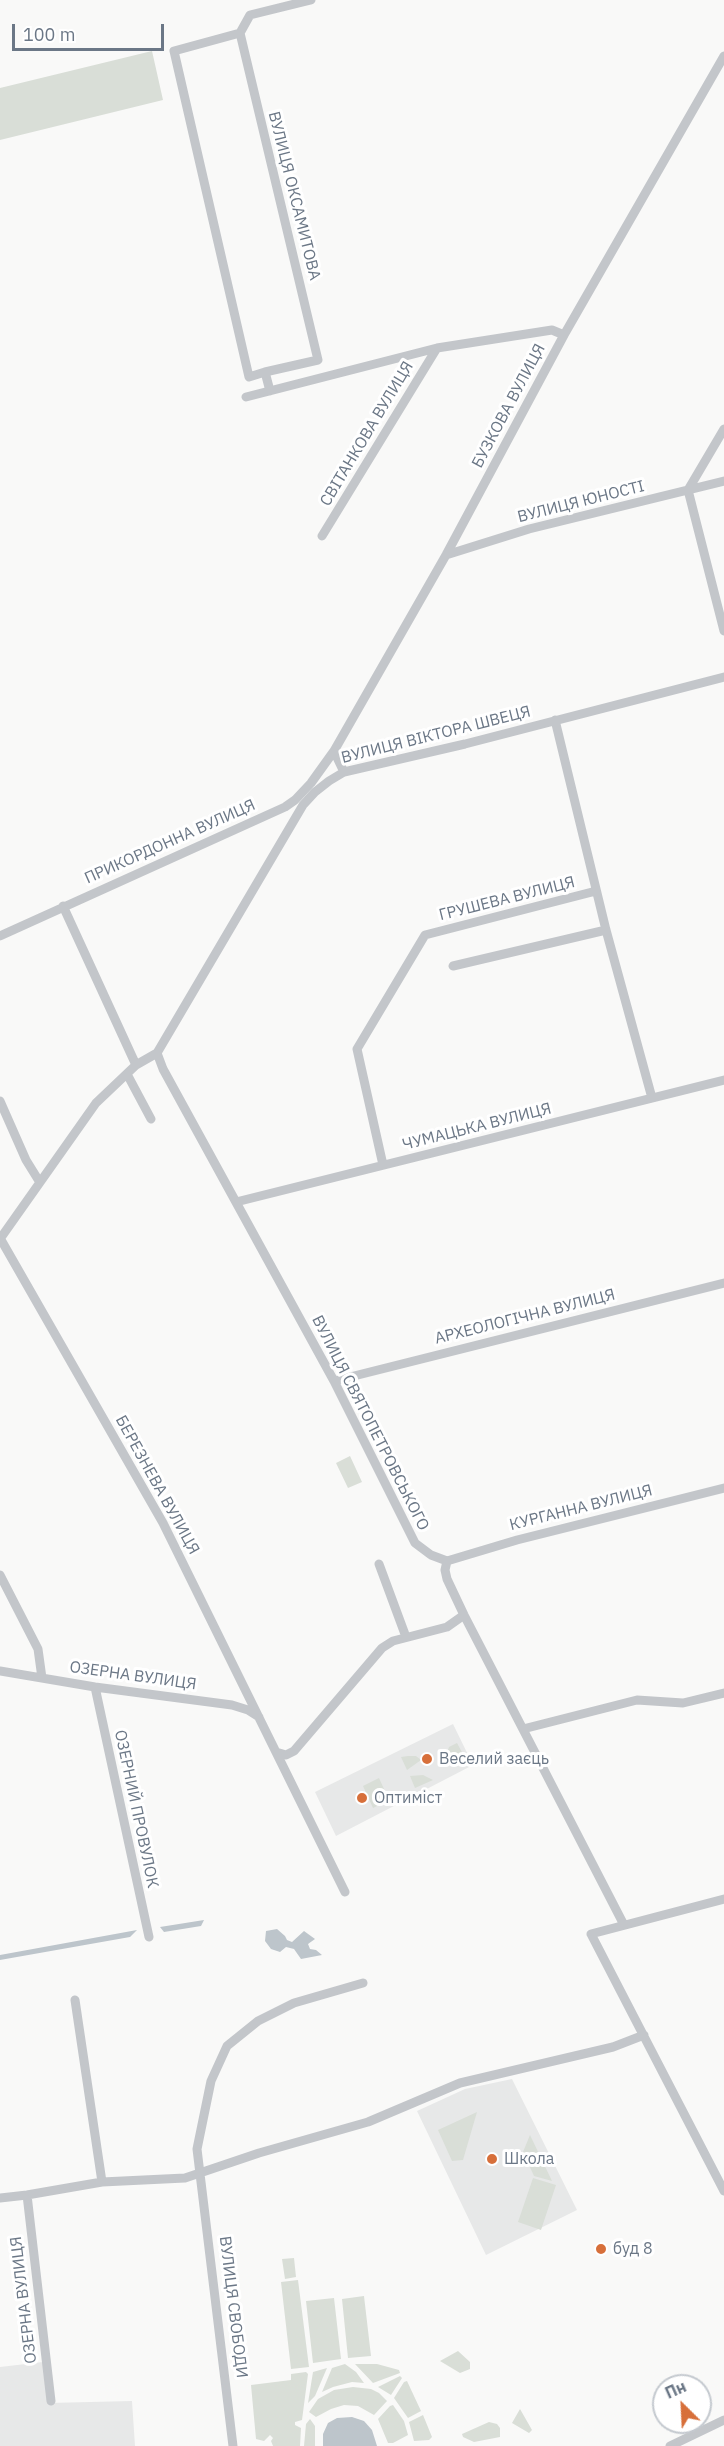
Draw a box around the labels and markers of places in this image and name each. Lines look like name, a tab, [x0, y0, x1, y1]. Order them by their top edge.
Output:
place label: Веселий заєць	[439, 1749, 549, 1769]
marker: Веселий заєць	[420, 1752, 434, 1766]
place label: Оптиміст	[374, 1788, 442, 1808]
marker: Оптиміст	[355, 1791, 369, 1805]
place label: Школа	[504, 2149, 554, 2169]
marker: Школа	[485, 2152, 499, 2166]
place label: буд 8	[613, 2239, 653, 2259]
marker: буд 8	[594, 2242, 608, 2256]

